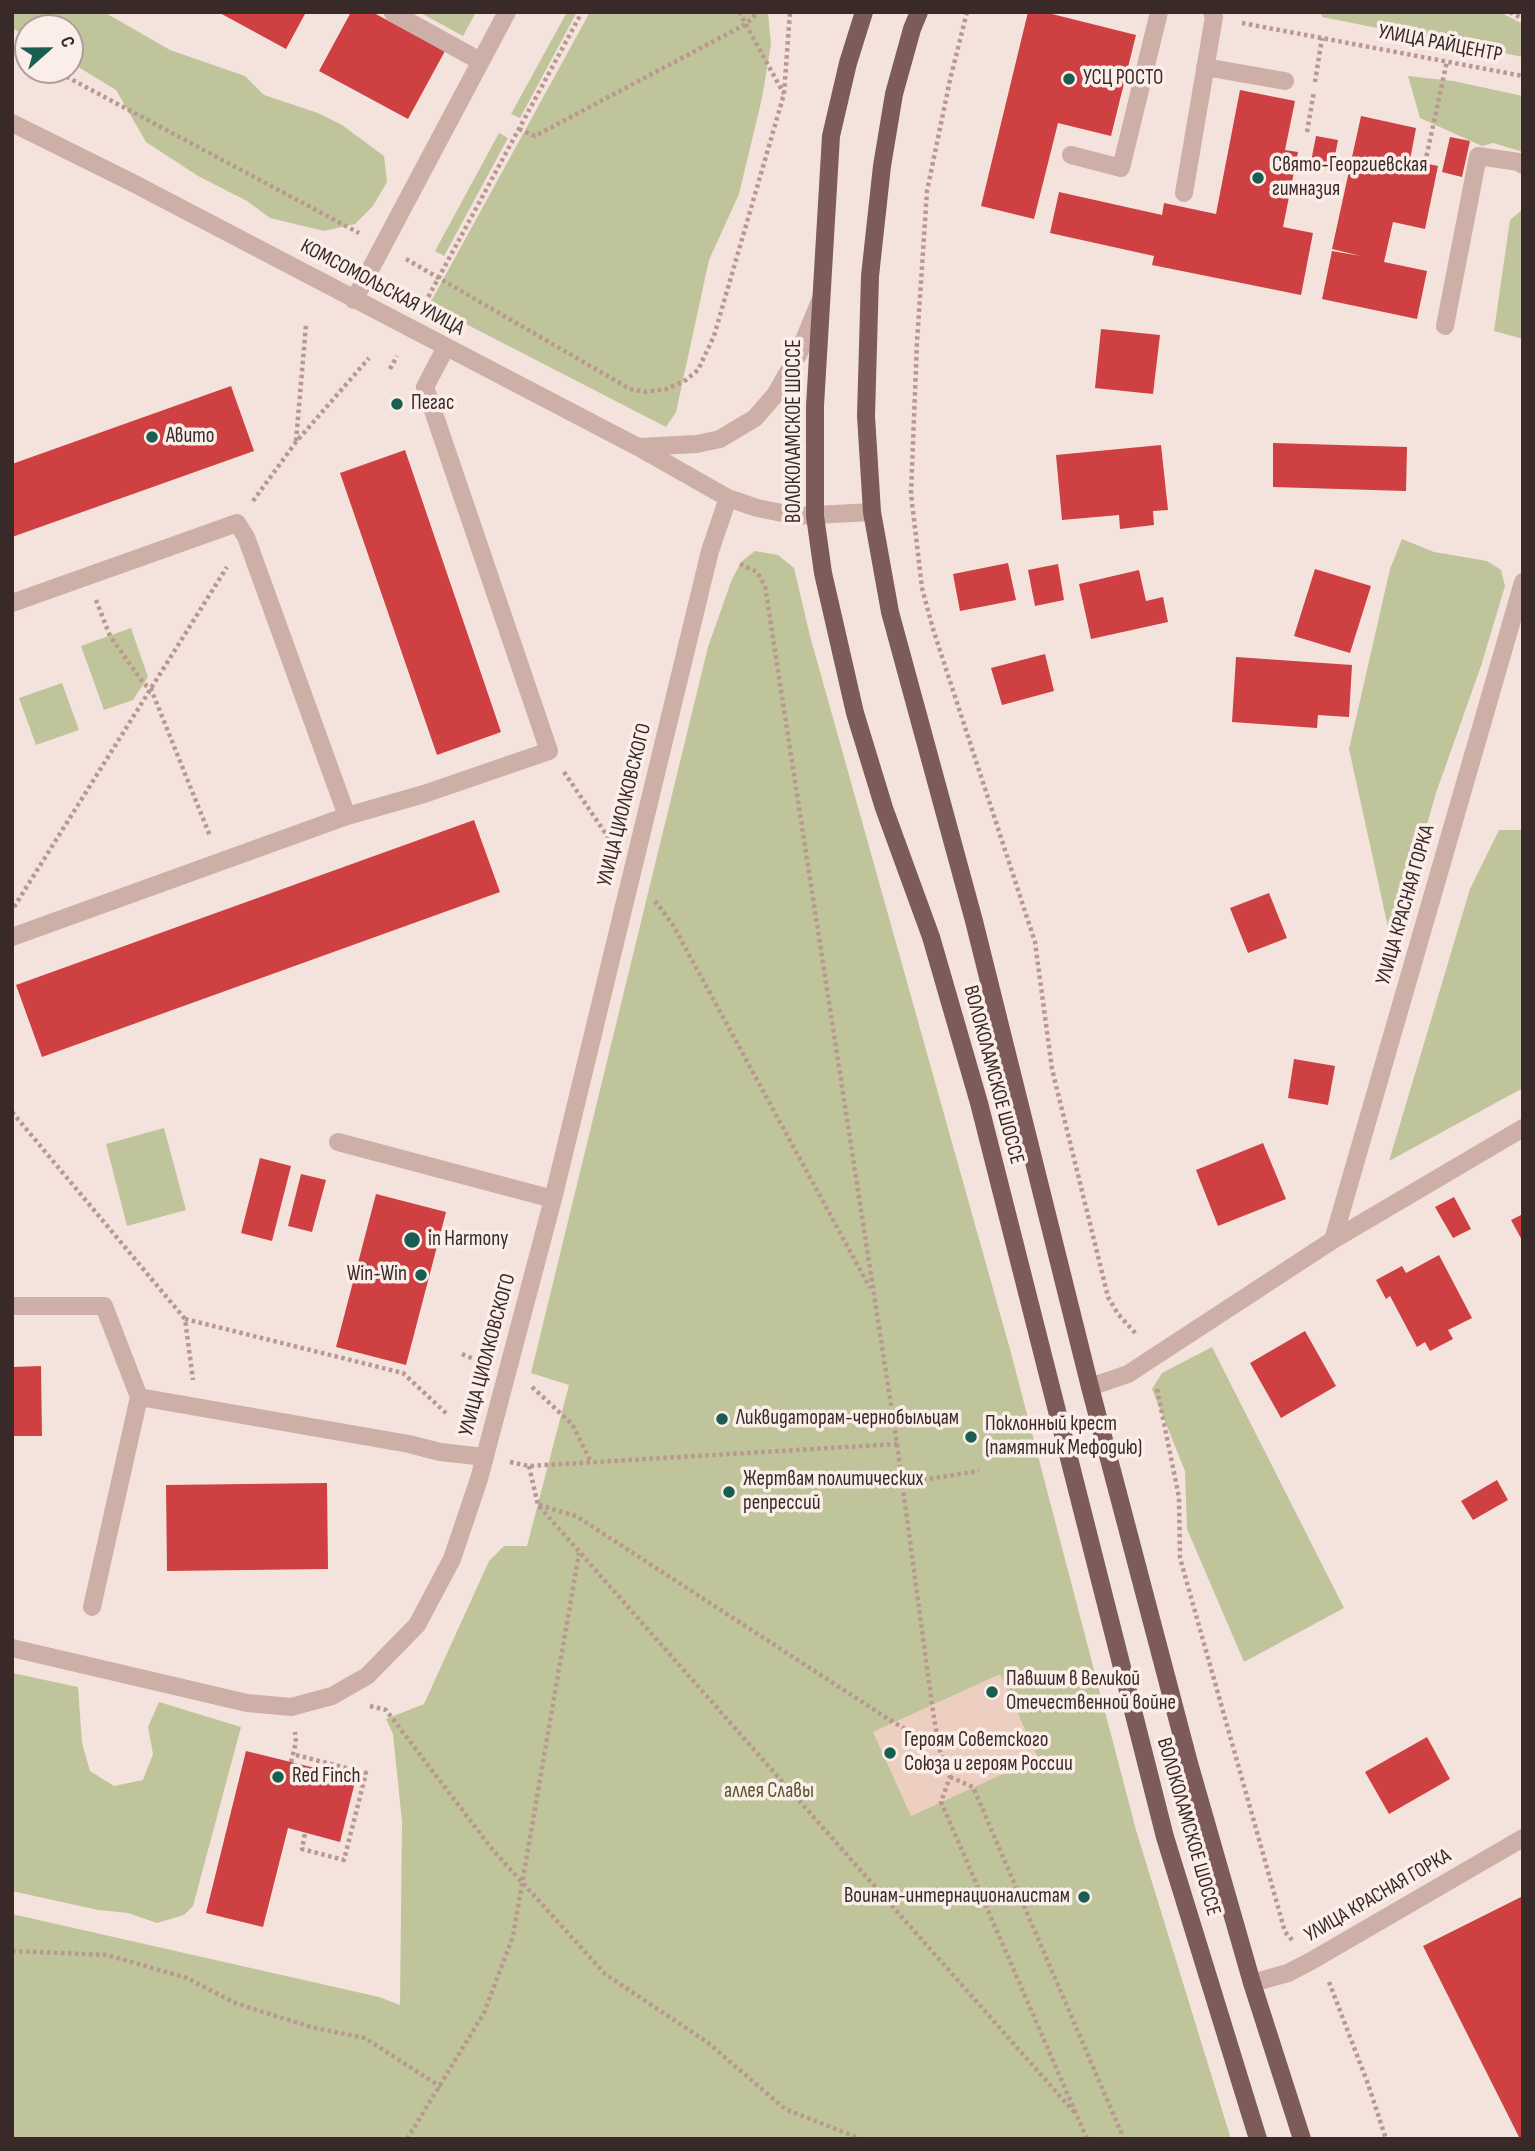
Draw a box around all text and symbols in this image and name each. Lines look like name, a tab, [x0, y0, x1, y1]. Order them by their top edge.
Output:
north arrow	[14, 14, 84, 84]
street label: УЛИЦА РАЙЦЕНТР	[1376, 20, 1504, 68]
text: С	[55, 33, 80, 51]
place label: УСЦ РОСТО	[1083, 66, 1163, 92]
marker: УСЦ РОСТО	[1061, 71, 1077, 87]
place label: Свято-Георгиевская гимназия	[1272, 153, 1427, 203]
marker: Свято-Георгиевская гимназия	[1250, 170, 1266, 186]
street label: КОМСОМОЛЬСКАЯ УЛИЦА	[296, 234, 468, 342]
street label: ВОЛОКОЛАМСКОЕ ШОССЕ	[782, 339, 808, 523]
place label: Пегас	[411, 391, 454, 417]
marker: Пегас	[389, 396, 405, 412]
place label: Авито	[166, 424, 214, 450]
marker: Авито	[144, 429, 160, 445]
street label: УЛИЦА ЦИОЛКОВСКОГО	[593, 721, 657, 889]
street label: УЛИЦА КРАСНАЯ ГОРКА	[1371, 822, 1441, 988]
street label: ВОЛОКОЛАМСКОЕ ШОССЕ	[957, 983, 1029, 1167]
place label: in Harmony	[428, 1227, 508, 1253]
marker: in Harmony	[402, 1230, 422, 1250]
place label: Win-Win	[347, 1262, 407, 1288]
marker: Win-Win	[413, 1267, 429, 1283]
street label: УЛИЦА ЦИОЛКОВСКОГО	[454, 1271, 522, 1439]
place label: Ликвидаторам-чернобыльцам	[736, 1406, 959, 1432]
marker: Ликвидаторам-чернобыльцам	[714, 1411, 730, 1427]
place label: Поклонный крест (памятник Мефодию)	[985, 1412, 1142, 1462]
marker: Поклонный крест (памятник Мефодию)	[963, 1429, 979, 1445]
place label: Жертвам политических репрессий	[743, 1467, 923, 1517]
marker: Жертвам политических репрессий	[721, 1484, 737, 1500]
place label: Павшим в Великой Отечественной войне	[1006, 1667, 1176, 1717]
marker: Павшим в Великой Отечественной войне	[984, 1684, 1000, 1700]
place label: Героям Советского Союза и героям России	[904, 1728, 1073, 1778]
street label: ВОЛОКОЛАМСКОЕ ШОССЕ	[1151, 1735, 1225, 1919]
marker: Героям Советского Союза и героям России	[882, 1745, 898, 1761]
place label: Red Finch	[292, 1764, 361, 1790]
marker: Red Finch	[270, 1769, 286, 1785]
park label: аллея Славы	[724, 1779, 814, 1805]
street label: УЛИЦА КРАСНАЯ ГОРКА	[1300, 1844, 1456, 1948]
place label: Воинам-интернационалистам	[844, 1884, 1070, 1910]
marker: Воинам-интернационалистам	[1076, 1889, 1092, 1905]

